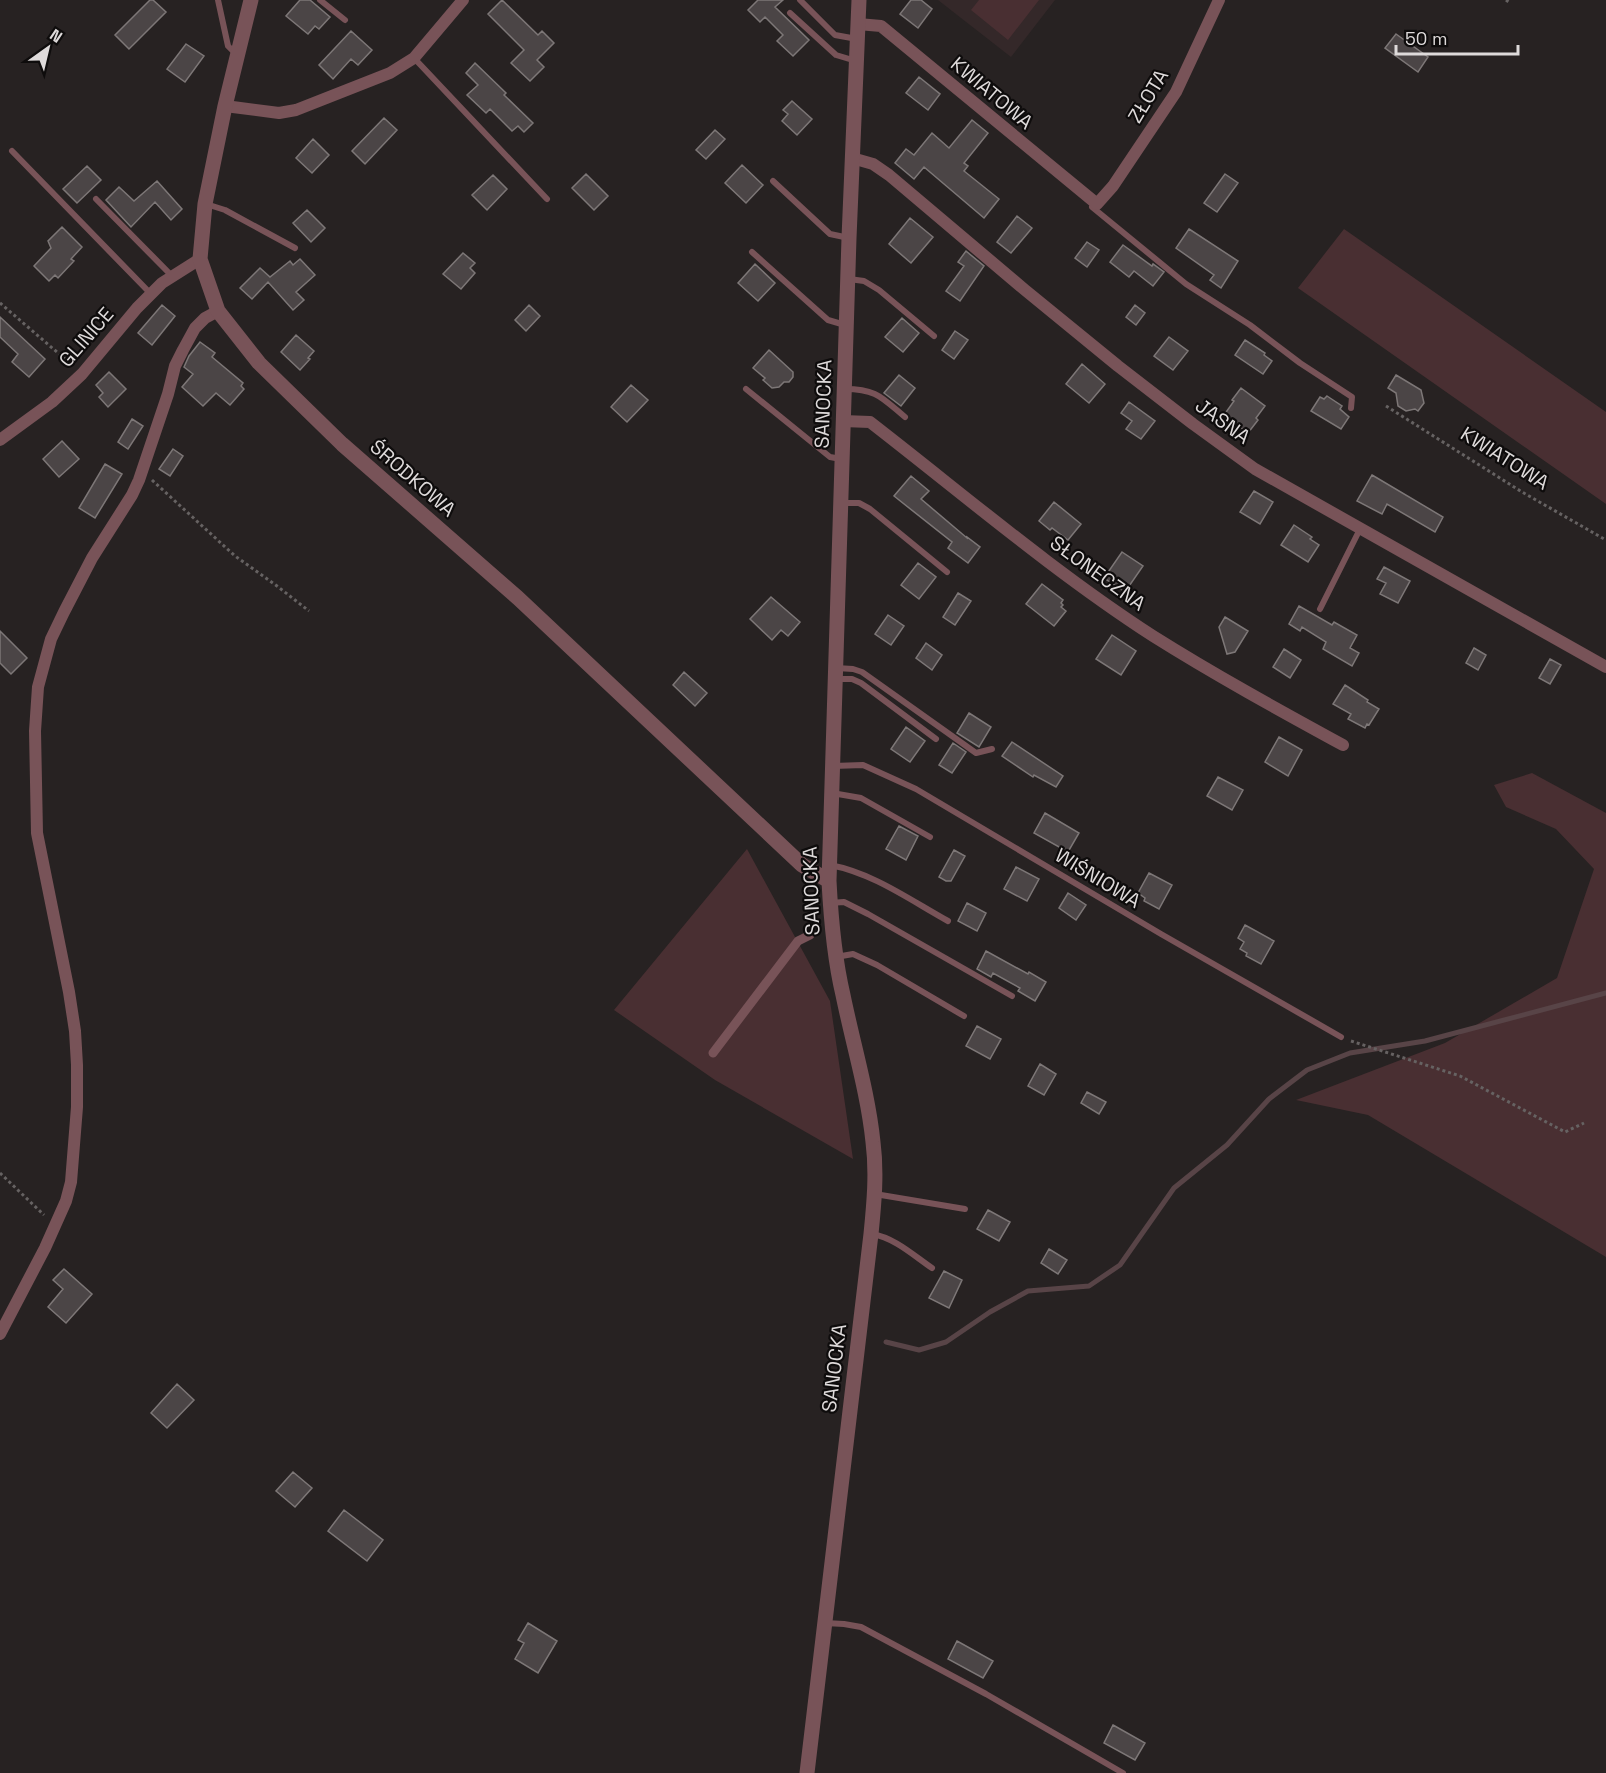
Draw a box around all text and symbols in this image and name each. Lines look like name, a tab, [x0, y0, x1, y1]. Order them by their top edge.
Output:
north arrow	[18, 18, 78, 78]
scale bar	[1396, 18, 1518, 56]
text: N	[46, 24, 66, 48]
text: 50 m	[1405, 27, 1447, 50]
street label: KWIATOWA	[945, 51, 1039, 135]
street label: ZŁOTA	[1122, 64, 1174, 128]
street label: GLINICE	[53, 302, 119, 372]
street label: SANOCKA	[808, 359, 838, 449]
street label: JASNA	[1190, 392, 1256, 450]
street label: KWIATOWA	[1456, 421, 1554, 496]
street label: ŚRODKOWA	[365, 434, 462, 523]
street label: SŁONECZNA	[1045, 530, 1151, 617]
street label: WIŚNIOWA	[1050, 842, 1146, 914]
street label: SANOCKA	[796, 846, 826, 936]
street label: SANOCKA	[816, 1322, 852, 1414]

